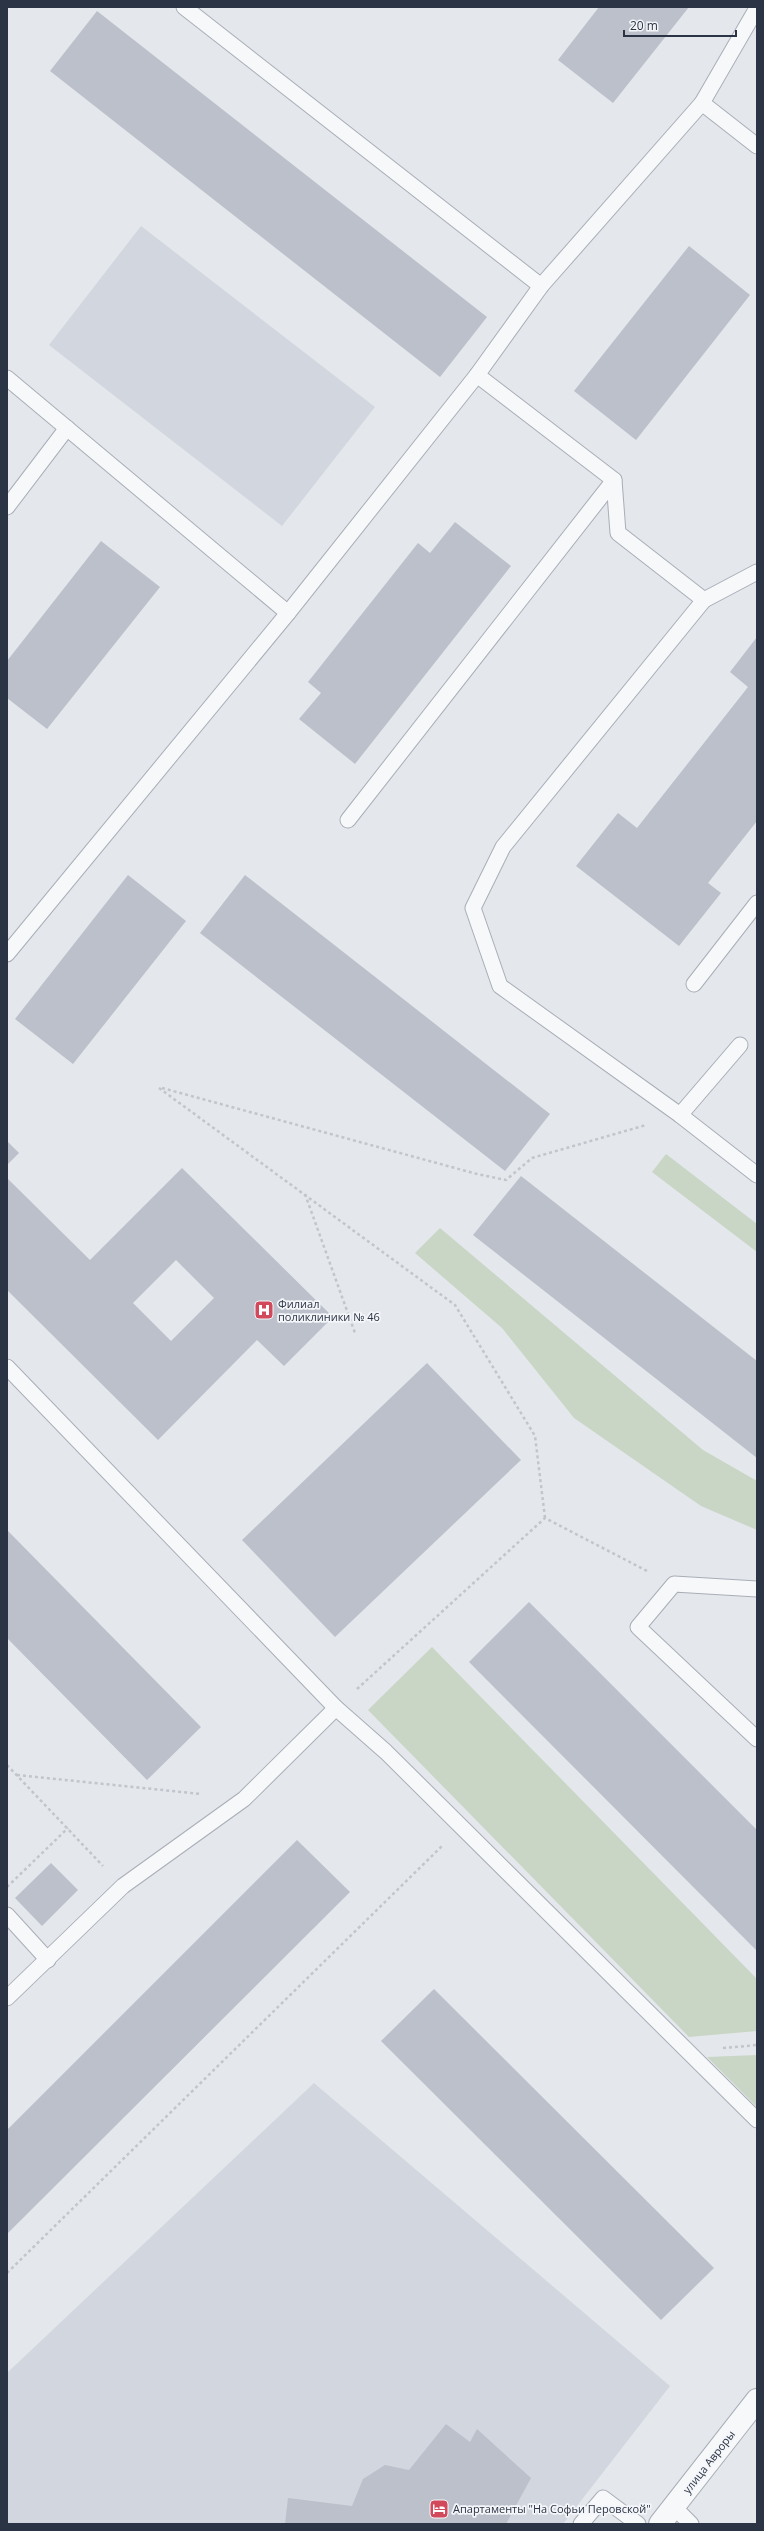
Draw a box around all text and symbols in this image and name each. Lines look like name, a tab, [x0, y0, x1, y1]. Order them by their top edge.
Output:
scale bar	[624, 12, 736, 38]
text: 20 m	[630, 17, 658, 34]
place label: Филиал поликлиники № 46	[278, 1296, 380, 1324]
hospital icon: Филиал поликлиники № 46	[253, 1299, 275, 1321]
street label: улица Авроры	[679, 2427, 738, 2496]
hotel icon: Апартаменты "На Софьи Перовской"	[428, 2498, 450, 2520]
place label: Апартаменты "На Софьи Перовской"	[453, 2501, 651, 2516]

